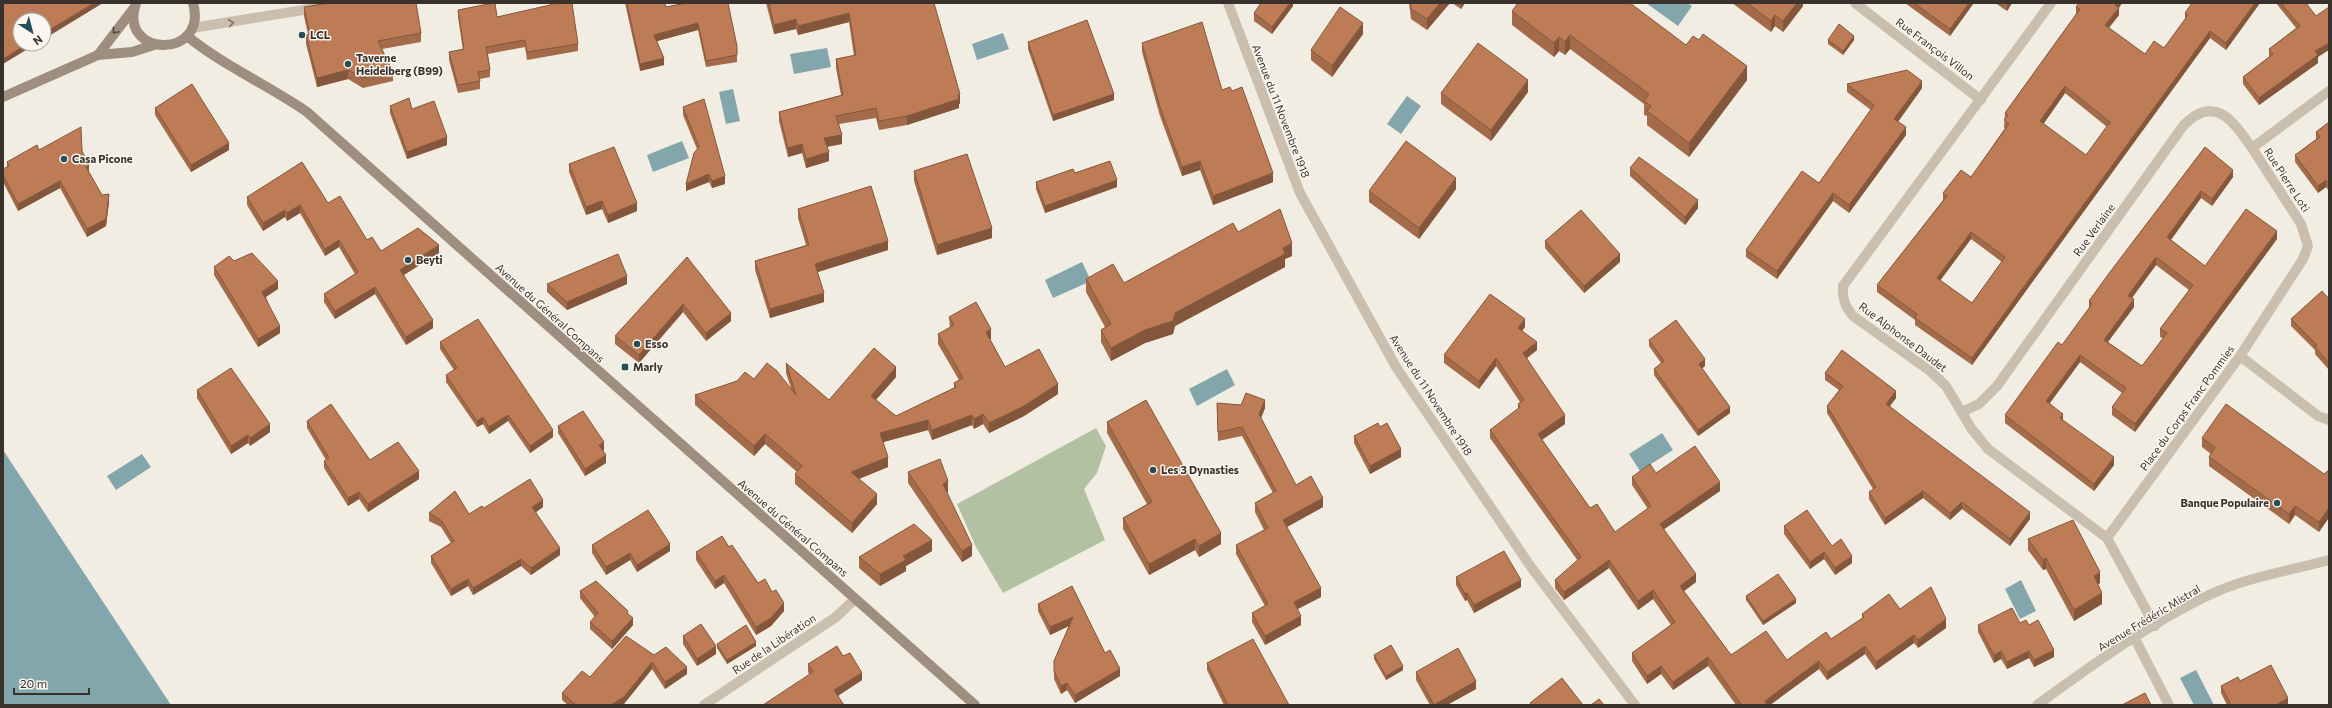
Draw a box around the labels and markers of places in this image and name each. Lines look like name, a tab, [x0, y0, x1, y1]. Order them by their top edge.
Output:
place label: LCL	[310, 28, 331, 41]
marker: LCL	[297, 30, 307, 40]
place label: Taverne Heidelberg (B99)	[356, 51, 443, 77]
marker: Taverne Heidelberg (B99)	[343, 59, 353, 69]
place label: Casa Picone	[72, 152, 133, 165]
marker: Casa Picone	[59, 154, 69, 164]
place label: Beyti	[416, 253, 443, 266]
marker: Beyti	[403, 255, 413, 265]
place label: Esso	[645, 337, 669, 350]
marker: Esso	[632, 339, 642, 349]
place label: Marly	[633, 360, 663, 373]
marker: Marly	[620, 362, 630, 372]
place label: Les 3 Dynasties	[1161, 463, 1239, 476]
marker: Les 3 Dynasties	[1148, 465, 1158, 475]
place label: Banque Populaire	[2181, 496, 2269, 509]
marker: Banque Populaire	[2272, 498, 2282, 508]

